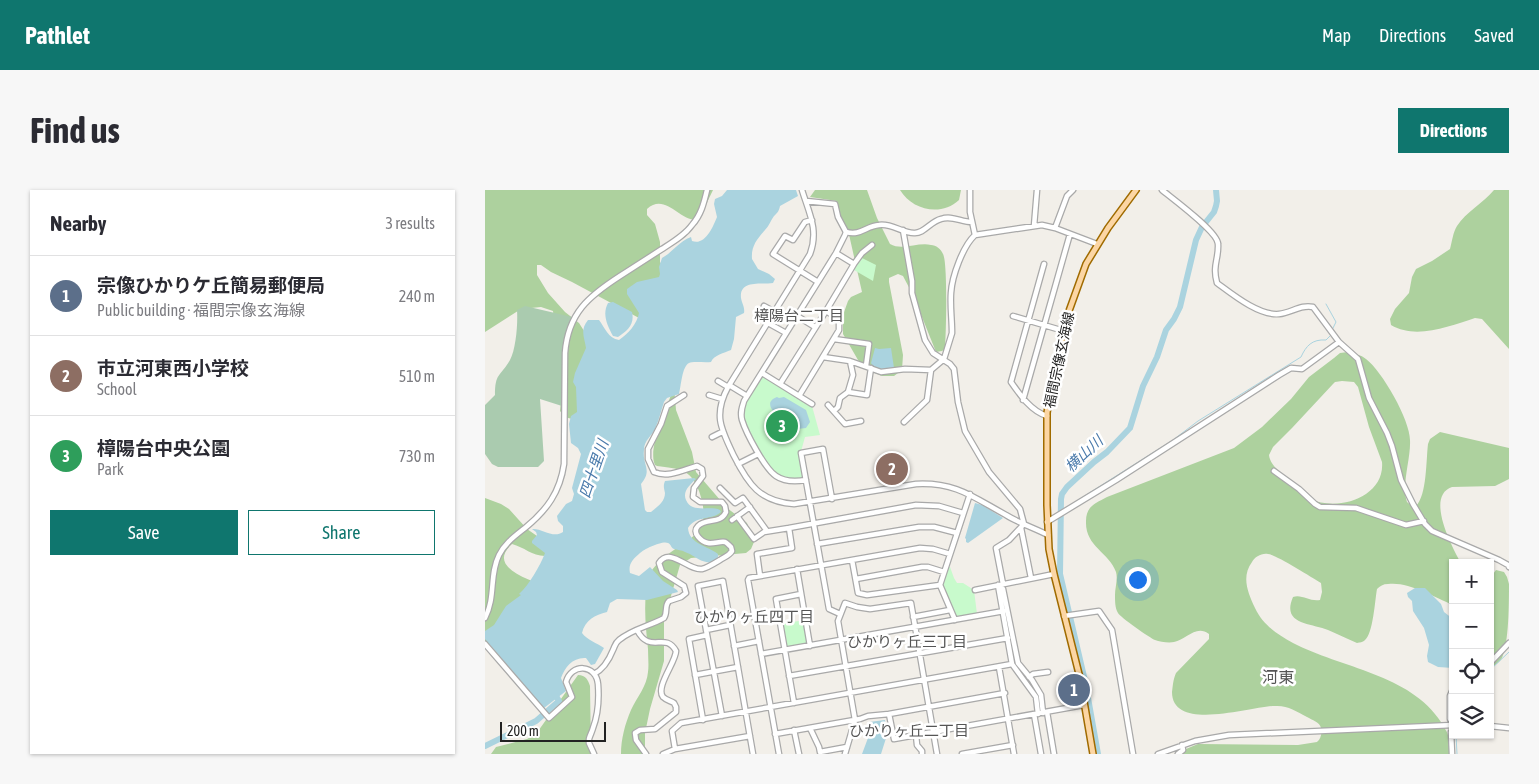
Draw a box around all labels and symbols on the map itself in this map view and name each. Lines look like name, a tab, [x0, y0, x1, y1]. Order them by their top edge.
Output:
district label: 樟陽台二丁目	[754, 307, 844, 324]
street label: 福間宗像玄海線	[1041, 310, 1077, 410]
pin: 3	[766, 407, 798, 445]
water label: 横山川	[1061, 431, 1107, 475]
water label: 四十里川	[576, 436, 612, 500]
pin: 2	[876, 450, 908, 488]
your location	[1125, 567, 1151, 593]
district label: ひかりヶ丘四丁目	[694, 608, 814, 625]
district label: ひかりヶ丘三丁目	[847, 633, 967, 650]
district label: 河東	[1262, 668, 1294, 686]
pin: 1	[1058, 671, 1090, 709]
scale bar	[500, 719, 606, 742]
district label: ひかりヶ丘二丁目	[849, 722, 969, 739]

